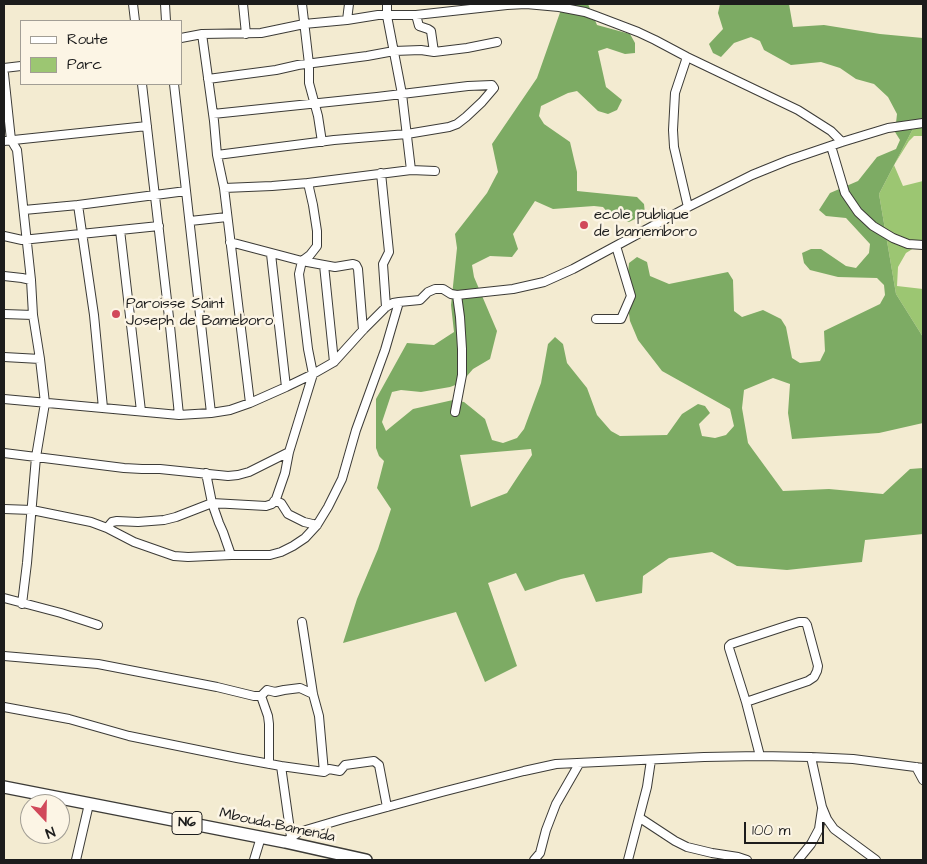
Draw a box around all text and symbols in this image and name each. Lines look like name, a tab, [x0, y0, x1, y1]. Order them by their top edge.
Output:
legend	[20, 20, 182, 85]
text: Route	[67, 29, 108, 50]
text: Parc	[67, 54, 102, 75]
place label: ecole publique de bamemboro	[594, 207, 697, 242]
marker: ecole publique de bamemboro	[578, 219, 590, 231]
place label: Paroisse Saint Joseph de Bameboro	[126, 296, 273, 331]
marker: Paroisse Saint Joseph de Bameboro	[110, 308, 122, 320]
north arrow	[20, 794, 70, 844]
street label: Mbouda-Bamenda	[218, 805, 336, 847]
road number: N6	[172, 811, 202, 834]
scale bar	[747, 812, 827, 844]
text: 100 m	[752, 820, 791, 841]
text: N	[42, 821, 58, 843]

